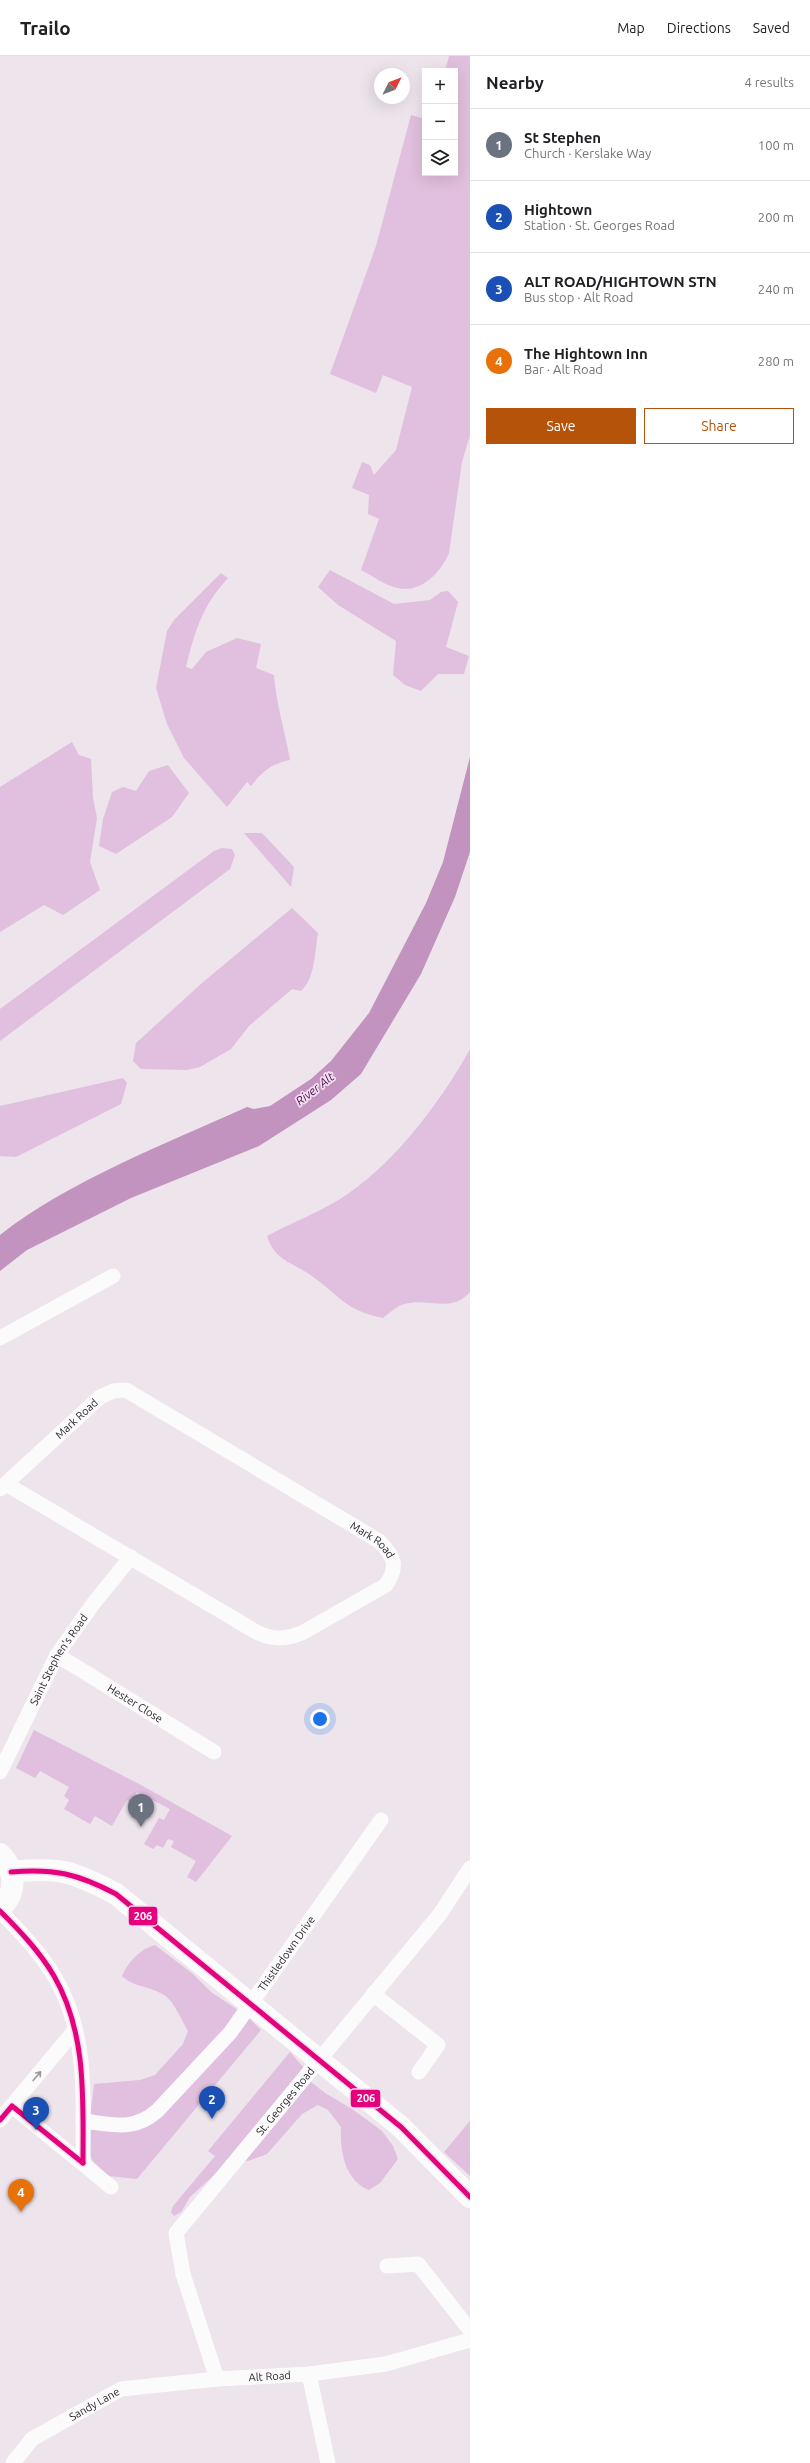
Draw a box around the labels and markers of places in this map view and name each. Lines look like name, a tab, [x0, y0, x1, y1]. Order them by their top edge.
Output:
pin: 1	[128, 1794, 154, 1827]
pin: 2	[199, 2086, 225, 2119]
pin: 3	[23, 2097, 49, 2130]
pin: 4	[8, 2179, 34, 2212]

